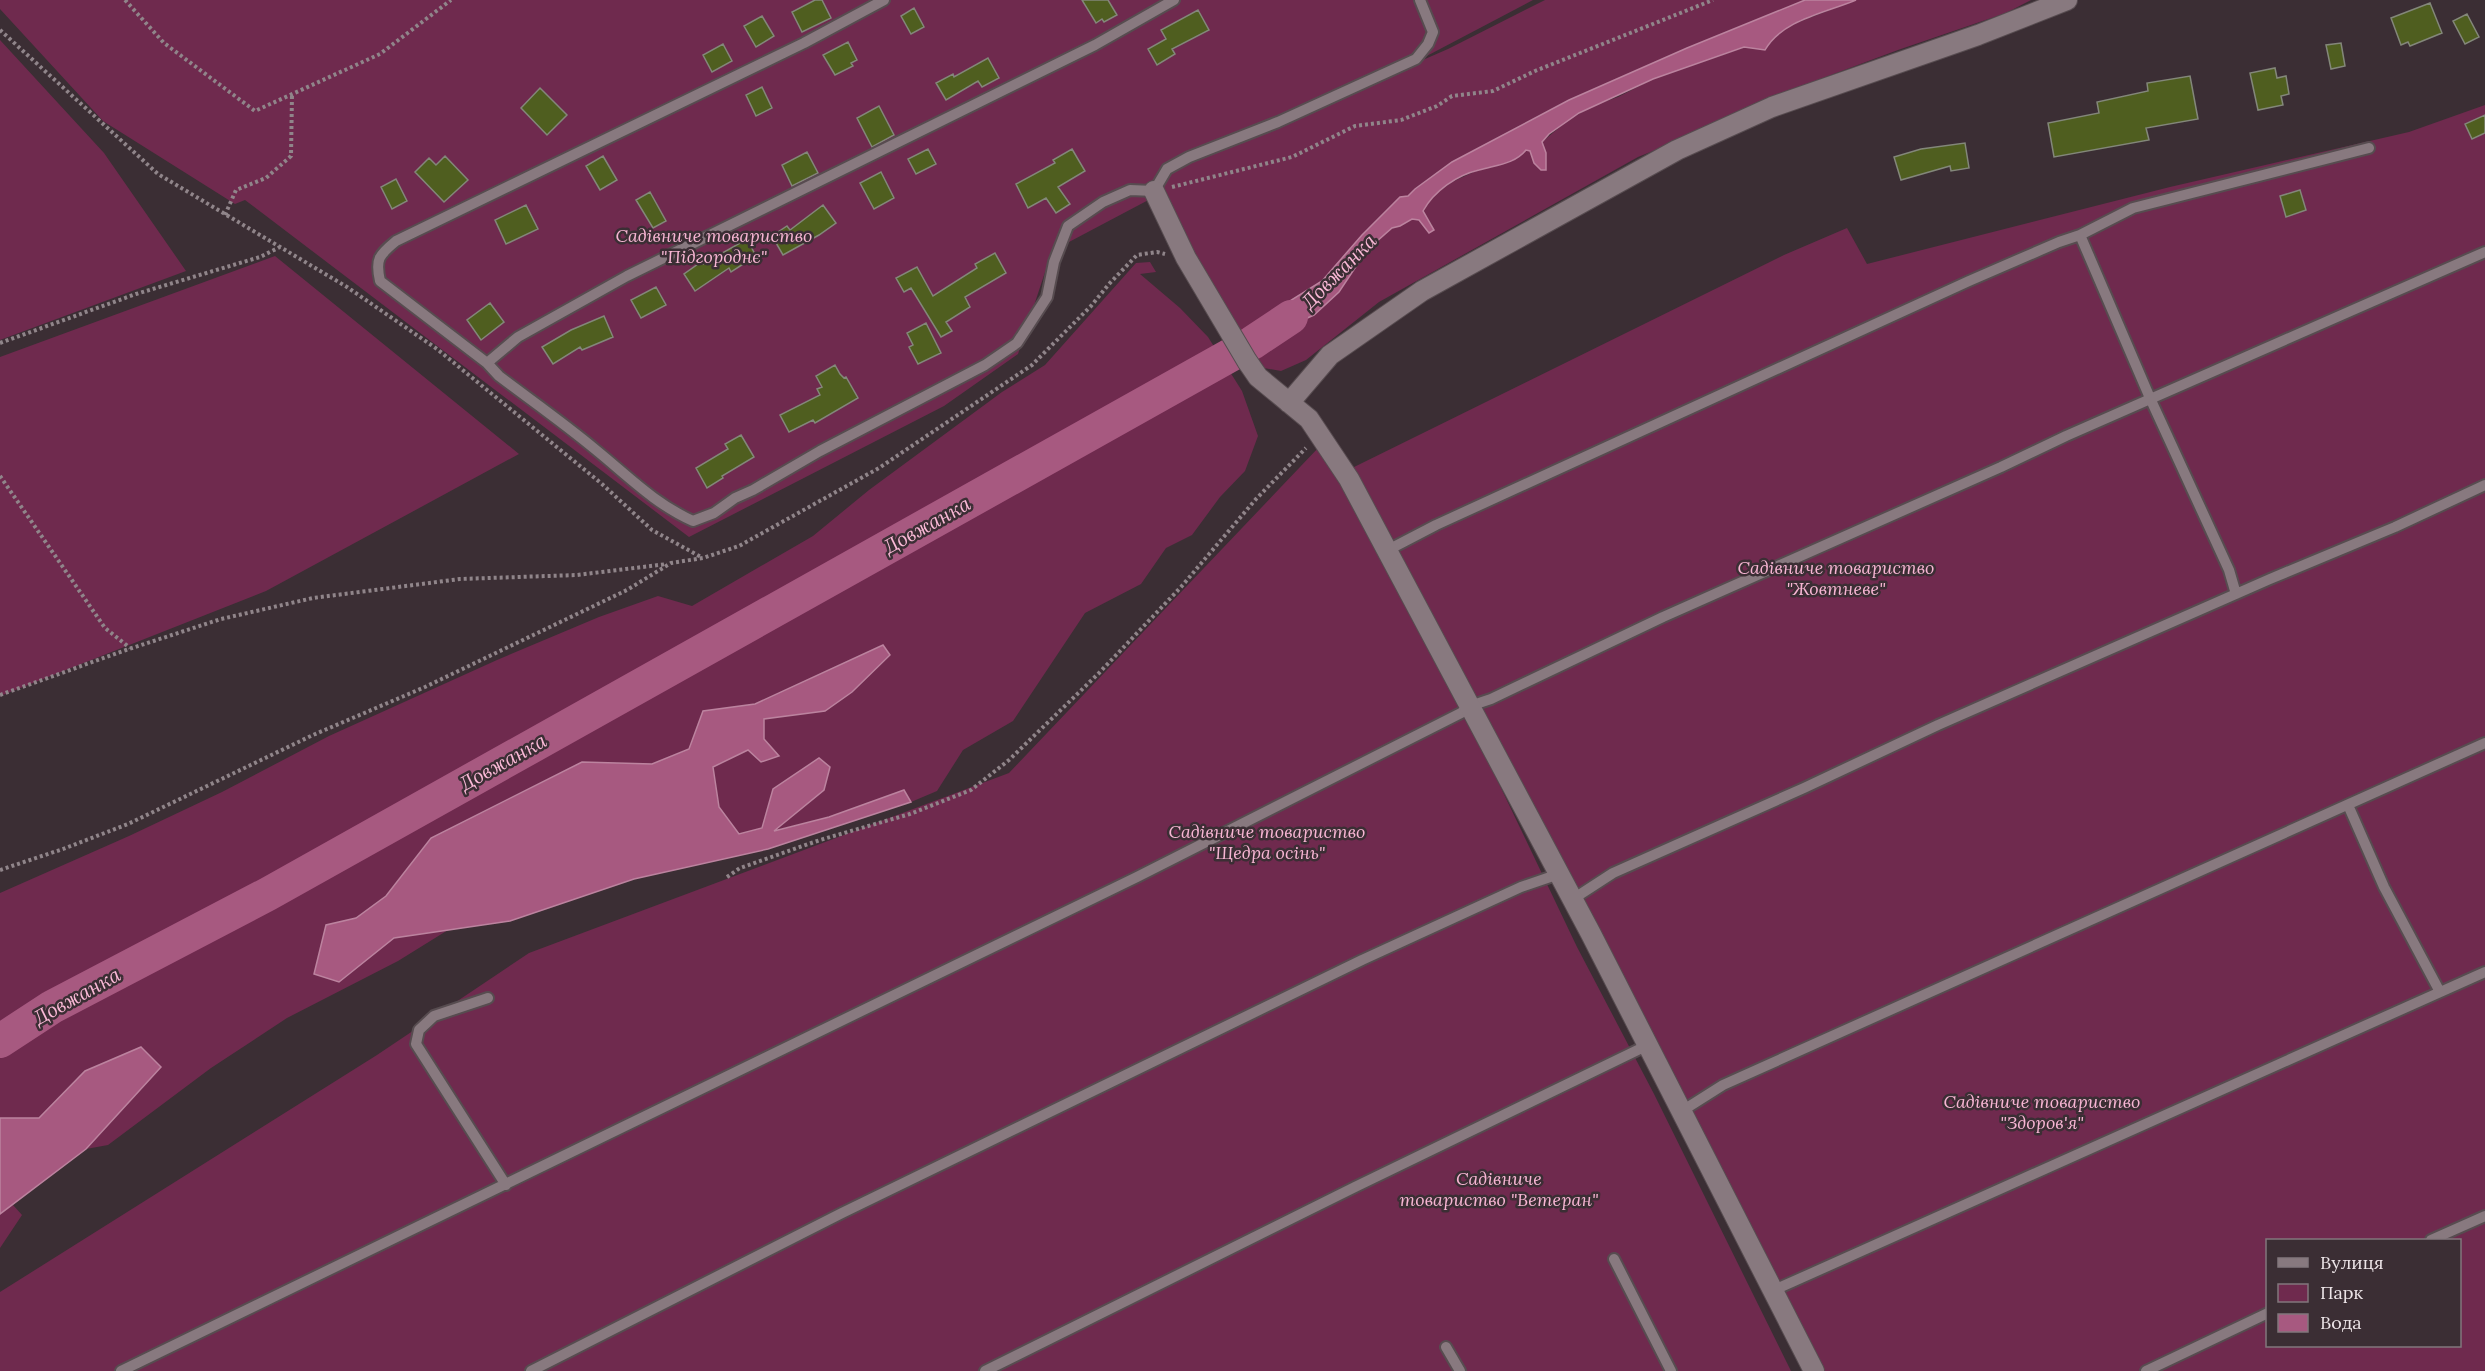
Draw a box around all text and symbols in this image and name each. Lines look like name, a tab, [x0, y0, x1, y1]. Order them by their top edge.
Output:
park label: Садівниче товариство "Підгороднє"	[616, 224, 812, 268]
water label: Довжанка	[1295, 228, 1381, 314]
water label: Довжанка	[878, 490, 975, 559]
park label: Садівниче товариство "Жовтневе"	[1738, 556, 1934, 600]
water label: Довжанка	[454, 727, 551, 796]
park label: Садівниче товариство "Щедра осінь"	[1169, 820, 1365, 864]
water label: Довжанка	[28, 961, 125, 1030]
park label: Садівниче товариство "Здоров'я"	[1944, 1090, 2140, 1134]
park label: Садівниче товариство "Ветеран"	[1400, 1167, 1598, 1211]
legend	[2266, 1239, 2461, 1347]
text: Вулиця	[2320, 1251, 2383, 1274]
text: Парк	[2320, 1281, 2364, 1304]
text: Вода	[2320, 1311, 2362, 1334]

